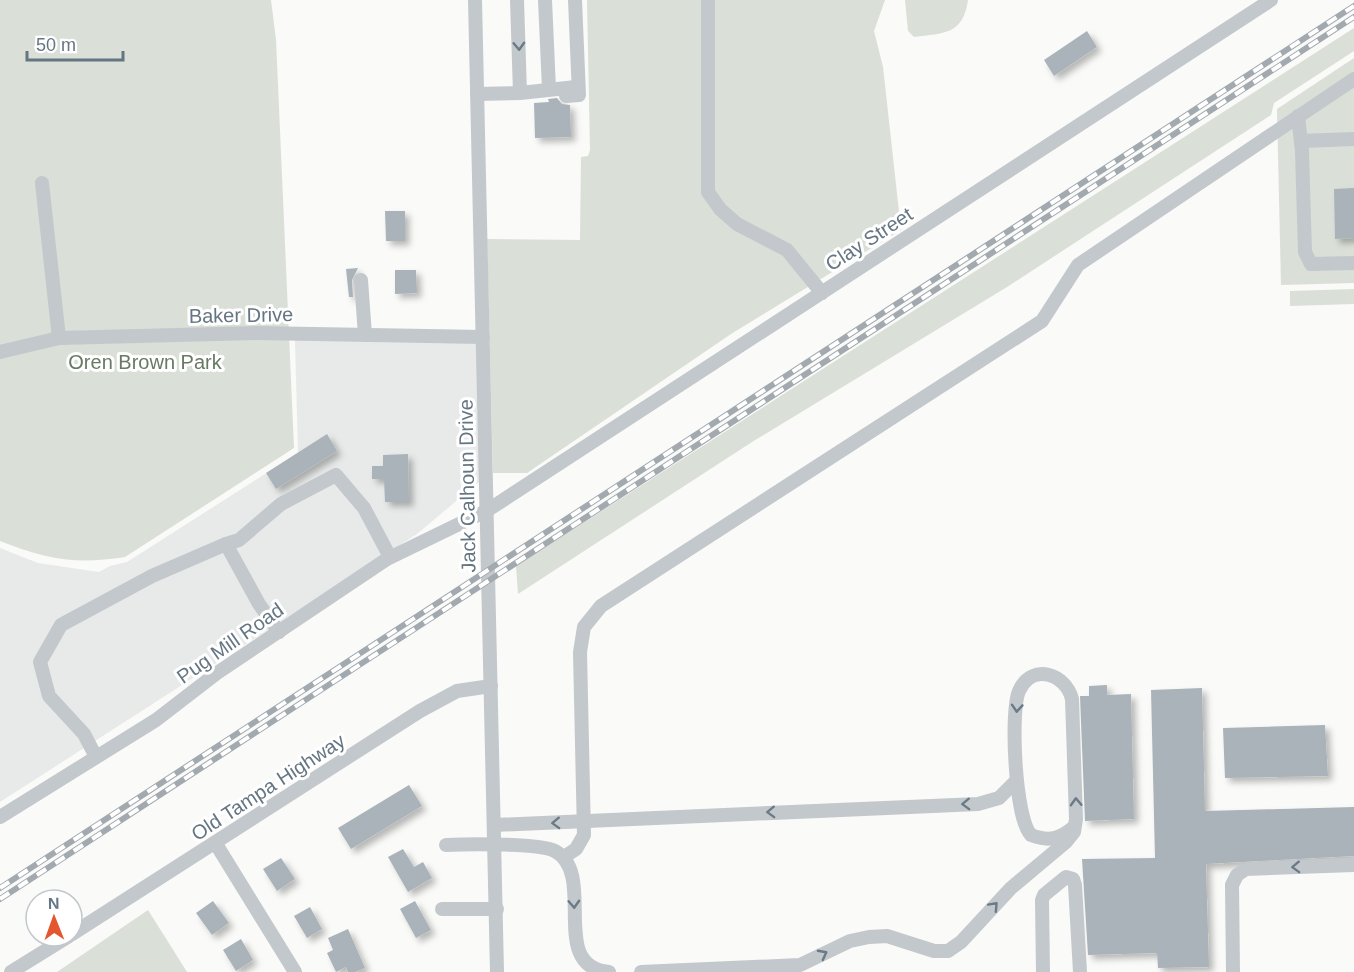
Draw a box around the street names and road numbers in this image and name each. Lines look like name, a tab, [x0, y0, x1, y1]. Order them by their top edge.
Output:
street label: Clay Street	[822, 203, 917, 275]
street label: Baker Drive	[189, 303, 293, 327]
street label: Jack Calhoun Drive	[454, 399, 480, 573]
street label: Pug Mill Road	[173, 598, 287, 688]
street label: Old Tampa Highway	[187, 729, 349, 845]

